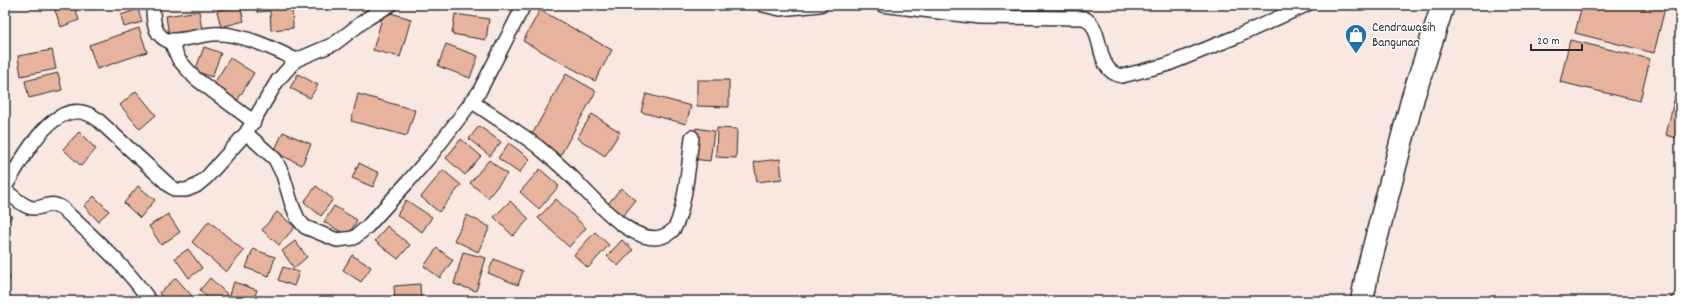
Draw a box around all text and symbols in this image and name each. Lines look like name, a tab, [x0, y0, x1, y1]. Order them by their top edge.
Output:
place label: Cendrawasih Bangunan	[1372, 19, 1435, 53]
shop icon: Cendrawasih Bangunan	[1343, 22, 1369, 55]
scale bar	[1531, 26, 1582, 52]
text: 20 m	[1537, 33, 1560, 50]

